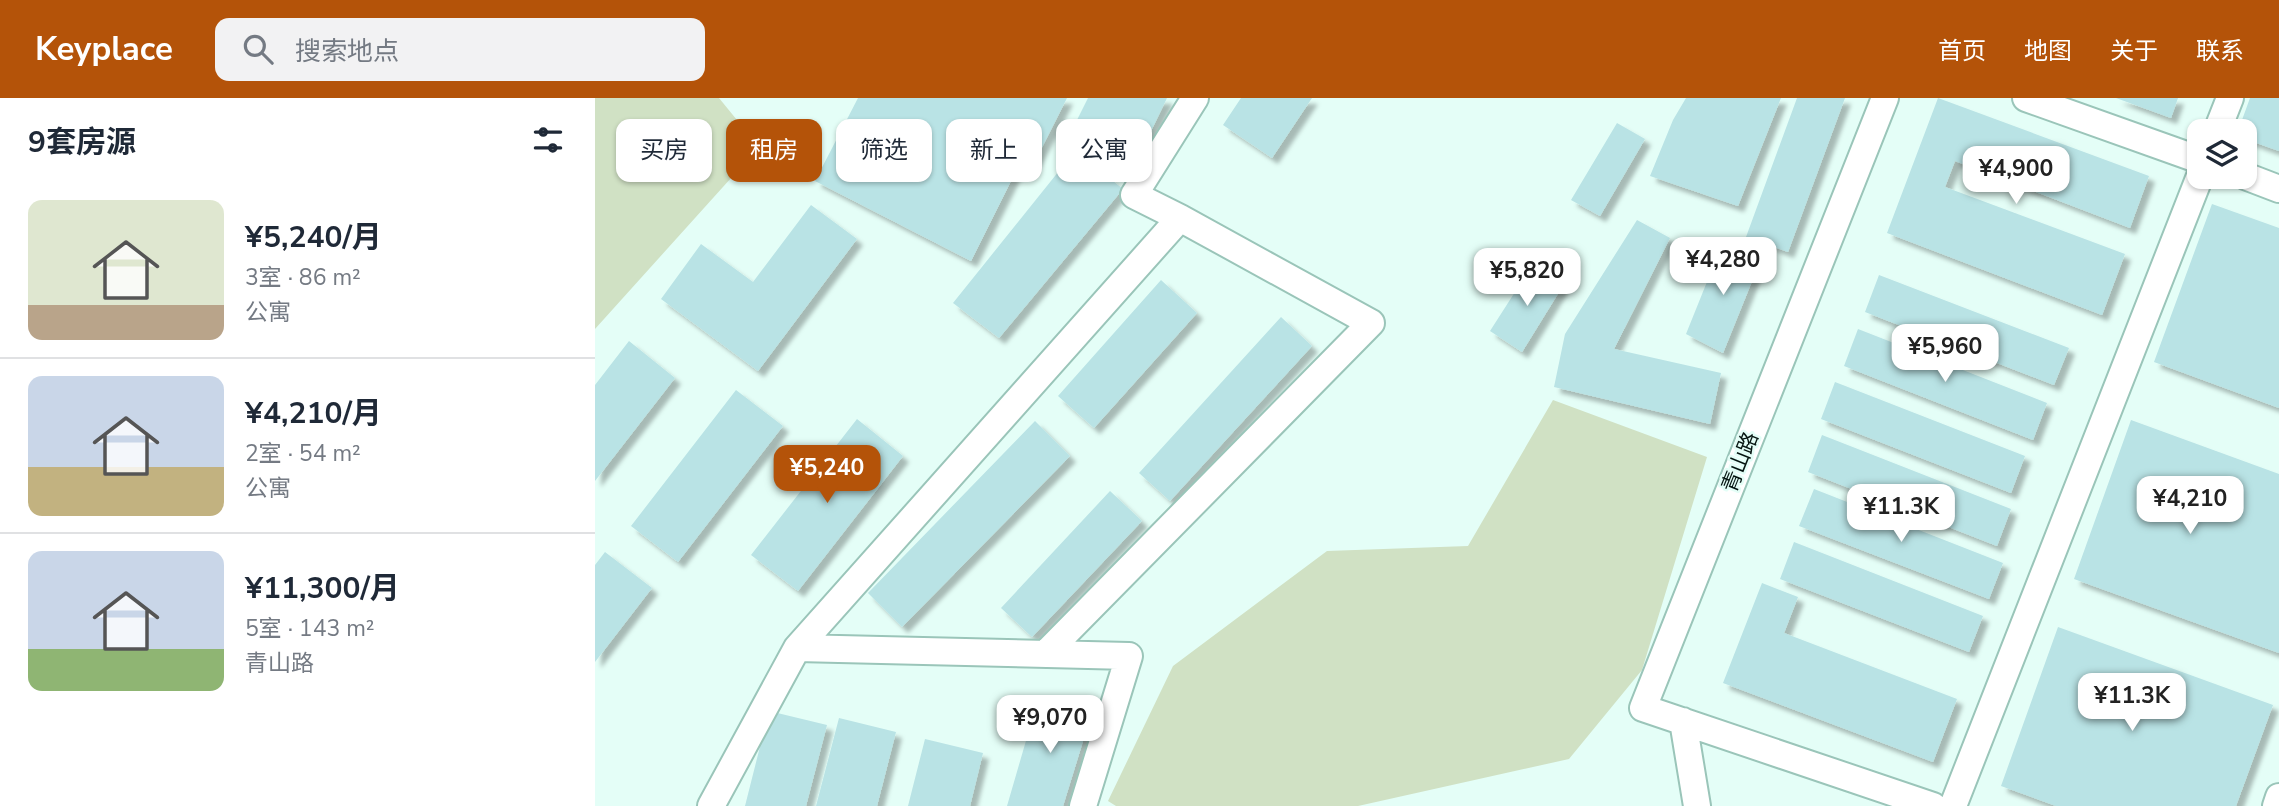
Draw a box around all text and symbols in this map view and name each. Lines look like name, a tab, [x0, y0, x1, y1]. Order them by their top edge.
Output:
search box	[215, 18, 705, 81]
text: Keyplace	[35, 27, 173, 72]
icon: search	[239, 30, 277, 68]
text: 搜索地点	[295, 34, 399, 69]
text: 首页	[1938, 35, 1986, 67]
text: 地图	[2024, 35, 2072, 67]
text: 关于	[2110, 35, 2158, 67]
text: 联系	[2196, 35, 2244, 67]
chip: 买房	[616, 119, 712, 182]
chip: 租房	[726, 119, 822, 182]
chip: 筛选	[836, 119, 932, 182]
chip: 新上	[946, 119, 1042, 182]
chip: 公寓	[1056, 119, 1152, 182]
map controls	[2187, 119, 2257, 189]
button: layers	[2187, 119, 2257, 189]
icon: filters	[529, 121, 567, 159]
text: 9套房源	[28, 122, 136, 163]
pin: ¥4,900	[1959, 146, 2073, 206]
text: ¥4,900	[1979, 153, 2053, 184]
text: ¥5,240/月	[245, 217, 382, 258]
icon: home	[84, 228, 168, 312]
pin: ¥4,280	[1666, 238, 1780, 297]
text: ¥4,280	[1686, 244, 1760, 275]
pin: ¥5,820	[1470, 248, 1584, 308]
text: ¥5,820	[1490, 255, 1564, 286]
text: 3室 · 86 m²	[245, 262, 361, 293]
text: 公寓	[245, 297, 291, 328]
pin: ¥5,960	[1888, 324, 2002, 384]
text: ¥5,960	[1908, 331, 1982, 362]
text: ¥4,210/月	[245, 393, 382, 434]
icon: home	[84, 404, 168, 488]
street label: 青山路	[1715, 428, 1765, 496]
text: 2室 · 54 m²	[245, 438, 361, 469]
pin: ¥5,240	[770, 446, 884, 505]
text: ¥5,240	[790, 452, 864, 483]
text: 公寓	[245, 473, 291, 504]
pin: ¥4,210	[2133, 476, 2247, 536]
text: ¥4,210	[2153, 483, 2227, 514]
pin: ¥11.3K	[1844, 484, 1958, 544]
text: ¥11.3K	[1863, 491, 1939, 522]
text: ¥11,300/月	[245, 568, 400, 609]
icon: home	[84, 579, 168, 663]
text: 5室 · 143 m²	[245, 613, 375, 644]
text: 青山路	[245, 648, 314, 679]
pin: ¥11.3K	[2075, 674, 2189, 733]
text: ¥11.3K	[2094, 680, 2170, 711]
pin: ¥9,070	[993, 696, 1107, 755]
text: ¥9,070	[1013, 702, 1087, 733]

